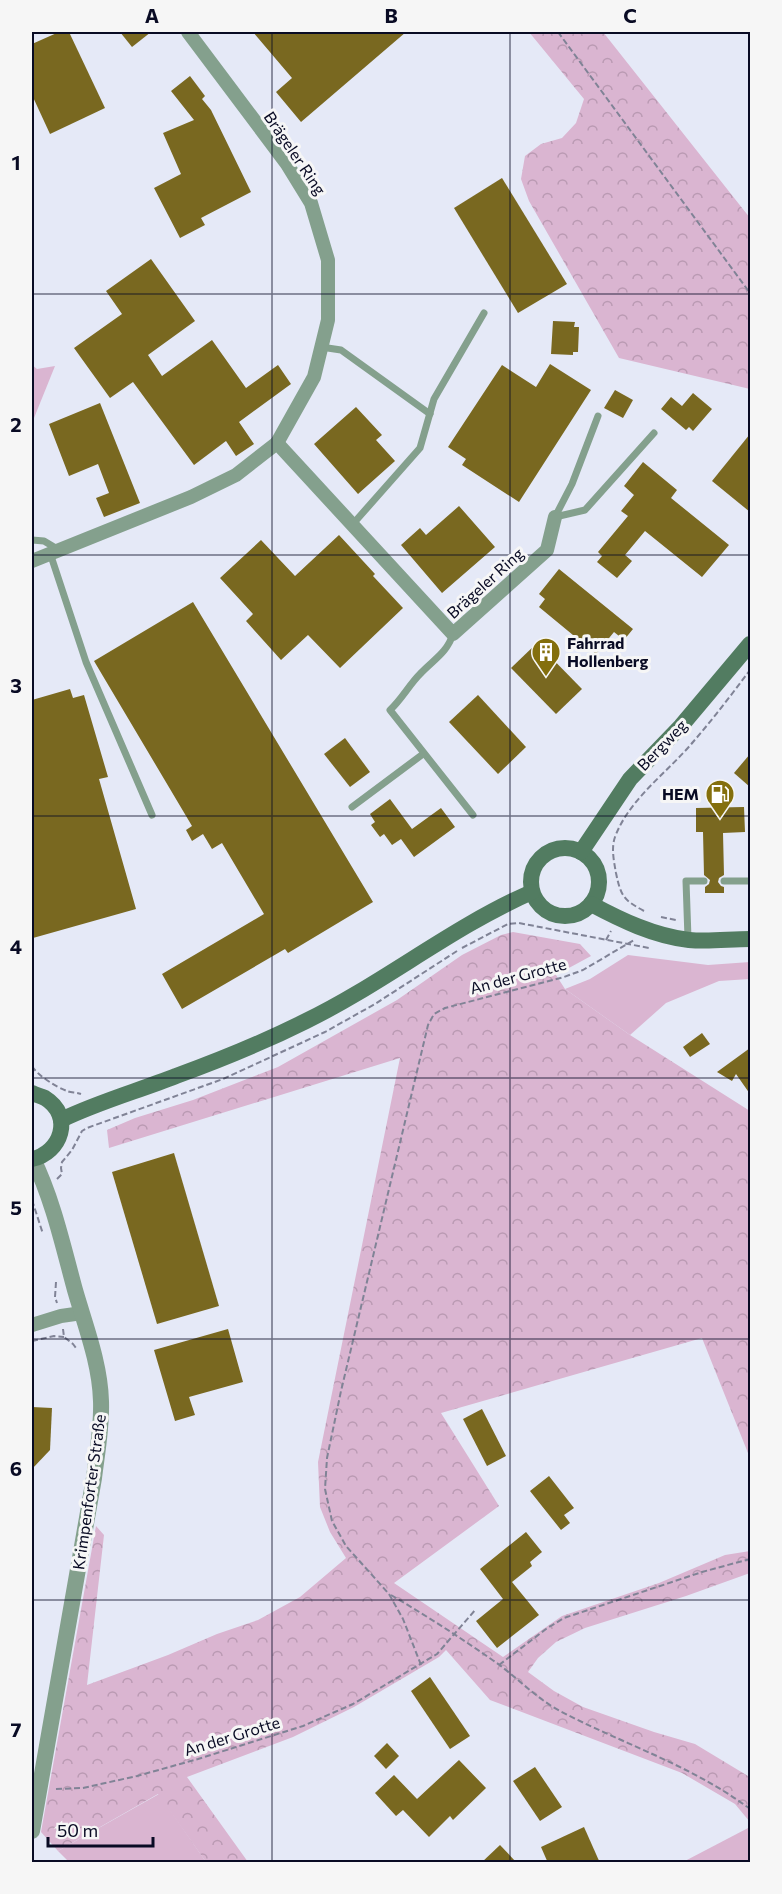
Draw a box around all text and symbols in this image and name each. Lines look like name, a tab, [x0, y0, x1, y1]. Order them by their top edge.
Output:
text: A	[145, 3, 159, 27]
text: B	[384, 3, 398, 27]
text: C	[623, 3, 637, 27]
street label: Brägeler Ring	[261, 107, 330, 198]
text: 1	[11, 150, 21, 174]
text: 2	[10, 412, 22, 436]
street label: Brägeler Ring	[442, 543, 527, 622]
place label: Fahrrad Hollenberg	[567, 633, 648, 670]
building icon: Fahrrad Hollenberg	[530, 636, 562, 678]
text: 3	[10, 673, 22, 697]
street label: Bergweg	[633, 715, 691, 774]
fuel station icon: HEM	[704, 778, 736, 820]
place label: HEM	[662, 784, 699, 803]
text: 4	[10, 934, 22, 958]
street label: An der Grotte	[468, 954, 568, 998]
text: 5	[10, 1195, 22, 1219]
street label: Krimpenforter Straße	[68, 1413, 109, 1571]
text: 6	[10, 1456, 22, 1480]
street label: An der Grotte	[182, 1712, 282, 1759]
text: 7	[11, 1717, 22, 1741]
scale bar	[48, 1810, 153, 1848]
text: 50 m	[57, 1819, 98, 1841]

